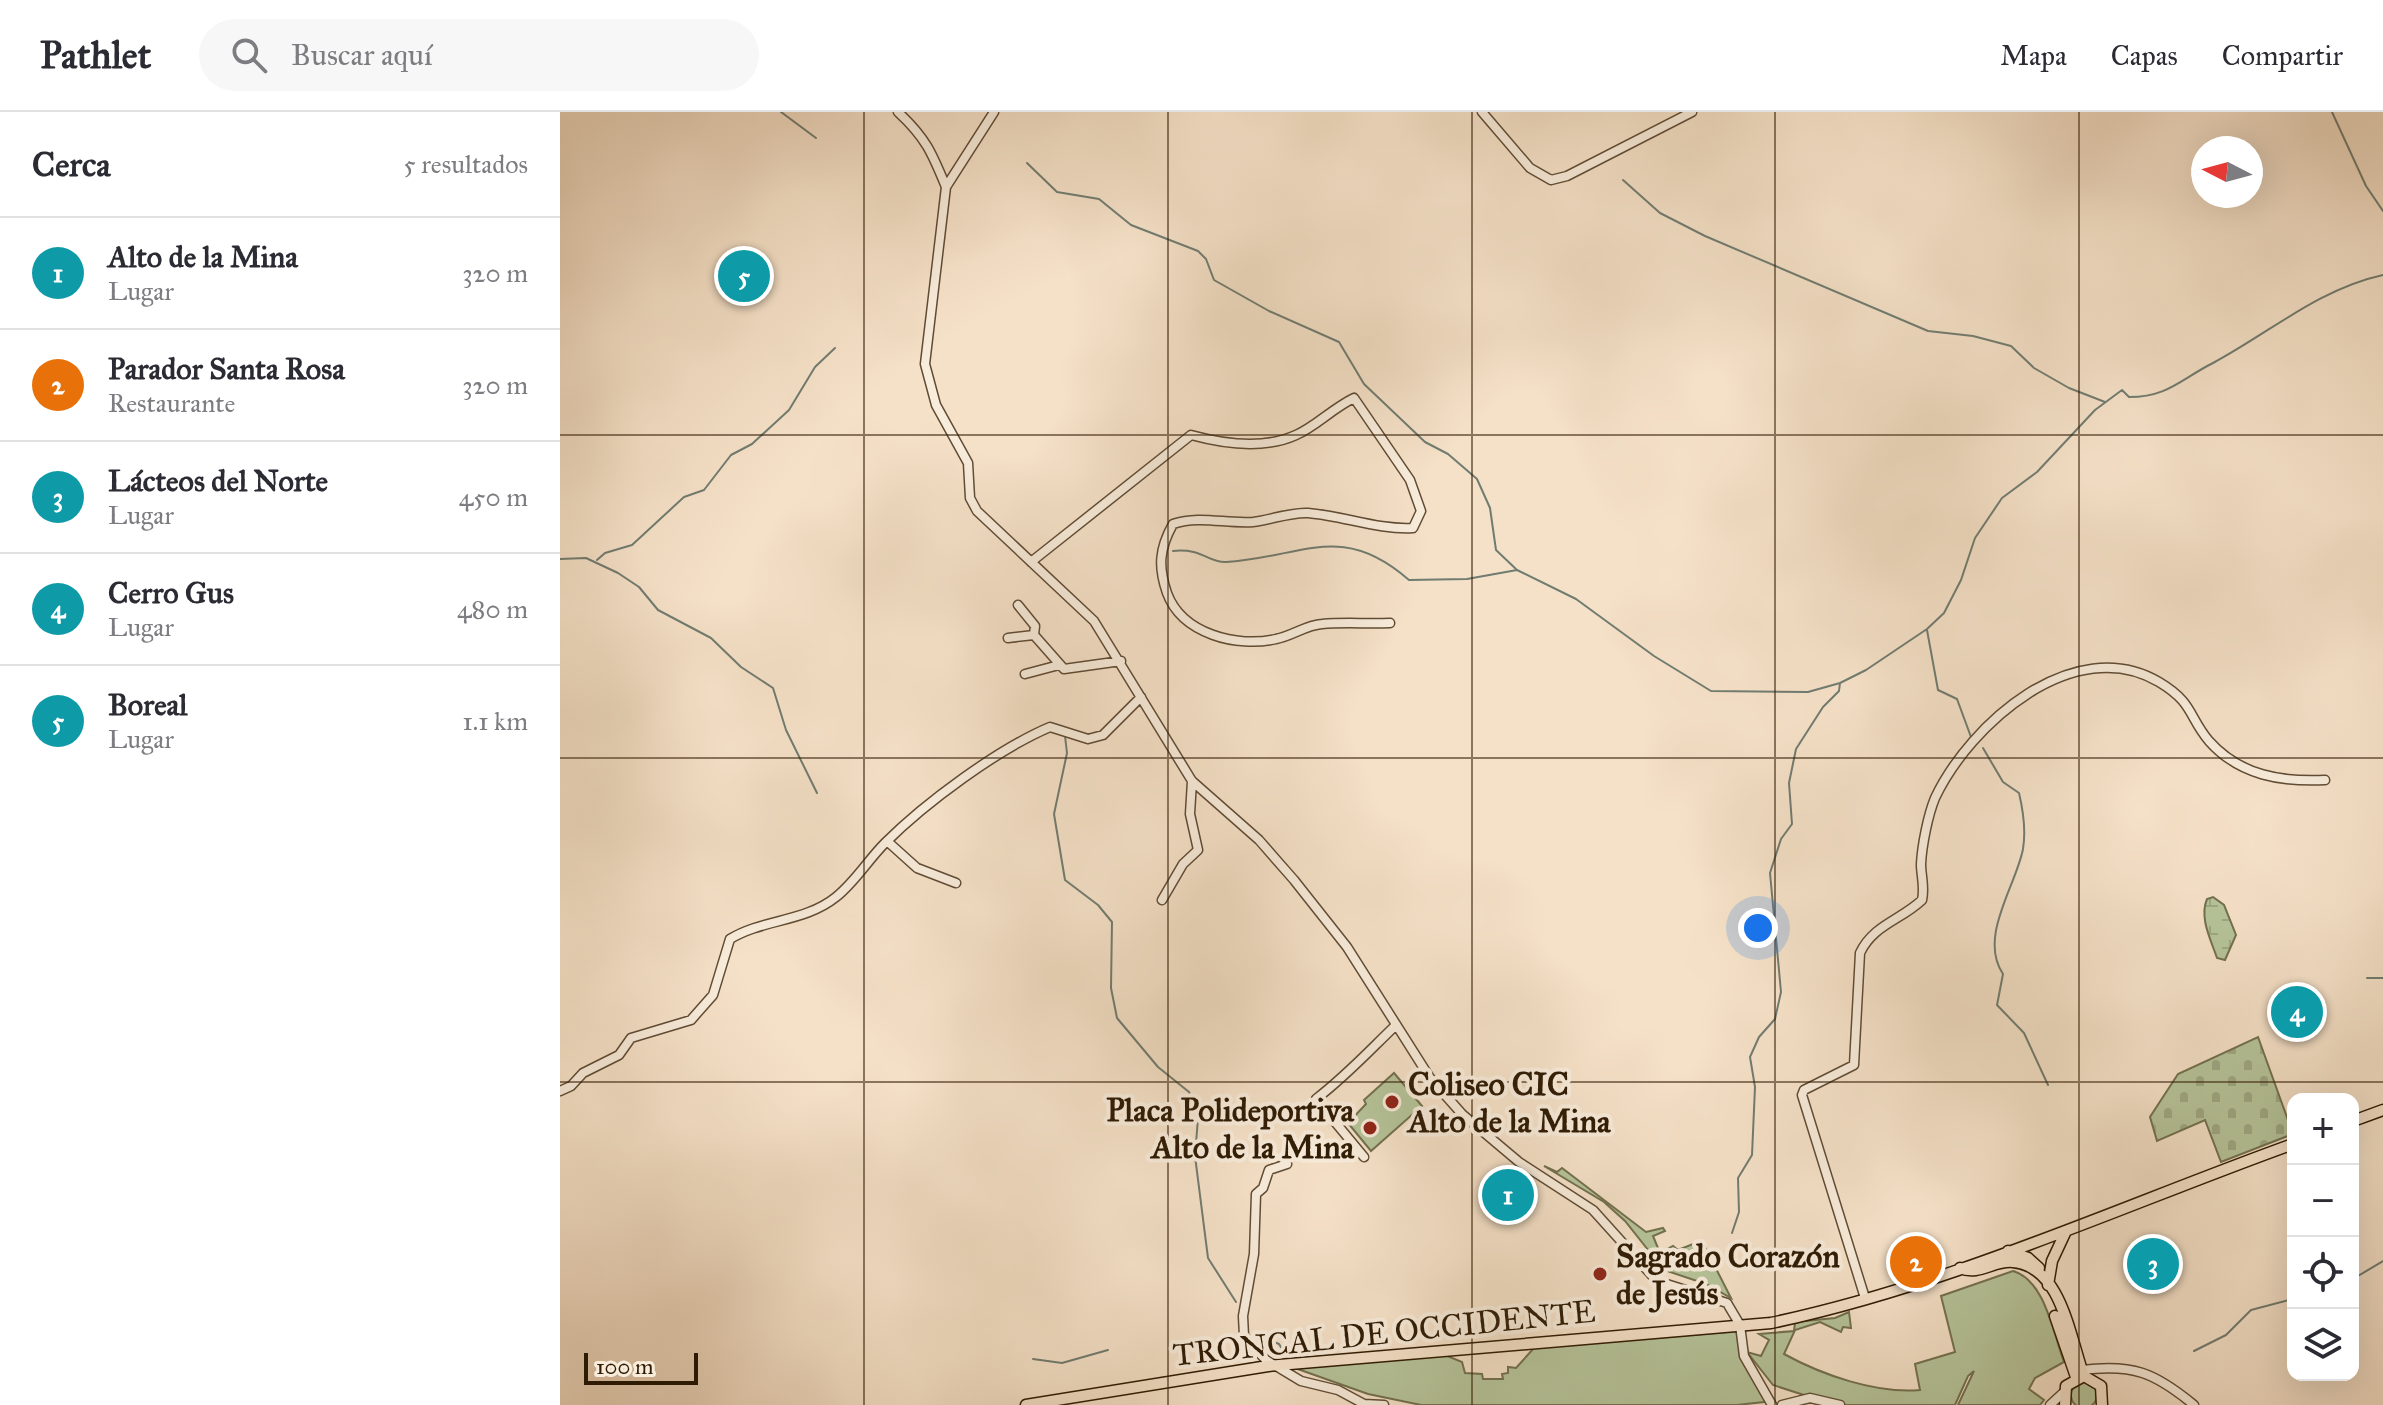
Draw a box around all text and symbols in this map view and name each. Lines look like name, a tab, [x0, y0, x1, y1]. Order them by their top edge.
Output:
search box	[199, 19, 759, 91]
text: Pathlet	[40, 32, 151, 78]
icon: search	[227, 33, 271, 77]
text: Buscar aquí	[291, 37, 432, 73]
text: Mapa	[2000, 38, 2067, 73]
text: Capas	[2111, 38, 2178, 73]
text: Compartir	[2222, 38, 2343, 73]
north arrow	[2191, 136, 2263, 208]
text: Cerca	[32, 144, 111, 185]
text: 5 resultados	[404, 148, 528, 180]
text: Alto de la Mina	[108, 239, 298, 275]
pin: 5	[718, 246, 770, 306]
text: 1	[53, 257, 63, 289]
text: 320 m	[462, 257, 528, 289]
text: Lugar	[108, 275, 174, 307]
text: Parador Santa Rosa	[108, 351, 345, 387]
text: 2	[52, 369, 64, 401]
text: 320 m	[462, 369, 528, 401]
text: Restaurante	[108, 387, 235, 419]
text: Lácteos del Norte	[108, 463, 328, 499]
text: 3	[53, 481, 63, 513]
text: 450 m	[459, 481, 528, 513]
text: Lugar	[108, 499, 174, 531]
text: Cerro Gus	[108, 575, 234, 611]
text: 4	[51, 593, 65, 625]
text: 480 m	[457, 593, 528, 625]
text: Lugar	[108, 611, 174, 643]
text: Boreal	[108, 687, 187, 723]
text: 5	[52, 705, 64, 737]
text: 1.1 km	[463, 705, 528, 737]
text: Lugar	[108, 723, 174, 755]
your location	[1738, 908, 1778, 948]
pin: 4	[2271, 982, 2323, 1042]
place label: Coliseo CIC Alto de la Mina	[1406, 1065, 1612, 1141]
place label: Placa Polideportiva Alto de la Mina	[1106, 1091, 1355, 1167]
marker: Coliseo CIC Alto de la Mina	[1383, 1093, 1401, 1111]
map controls	[2287, 1093, 2359, 1381]
button: +	[2287, 1093, 2359, 1165]
marker: Placa Polideportiva Alto de la Mina	[1361, 1119, 1379, 1137]
pin: 1	[1482, 1165, 1534, 1225]
button: −	[2287, 1165, 2359, 1237]
pin: 2	[1890, 1232, 1942, 1292]
pin: 3	[2127, 1234, 2179, 1294]
place label: Sagrado Corazón de Jesús	[1616, 1237, 1840, 1313]
button: locate	[2287, 1237, 2359, 1309]
marker: Sagrado Corazón de Jesús	[1591, 1265, 1609, 1283]
street label: TRONCAL DE OCCIDENTE	[1171, 1291, 1597, 1375]
button: layers	[2287, 1309, 2359, 1381]
scale bar	[584, 1349, 698, 1385]
text: 100 m	[596, 1353, 653, 1380]

